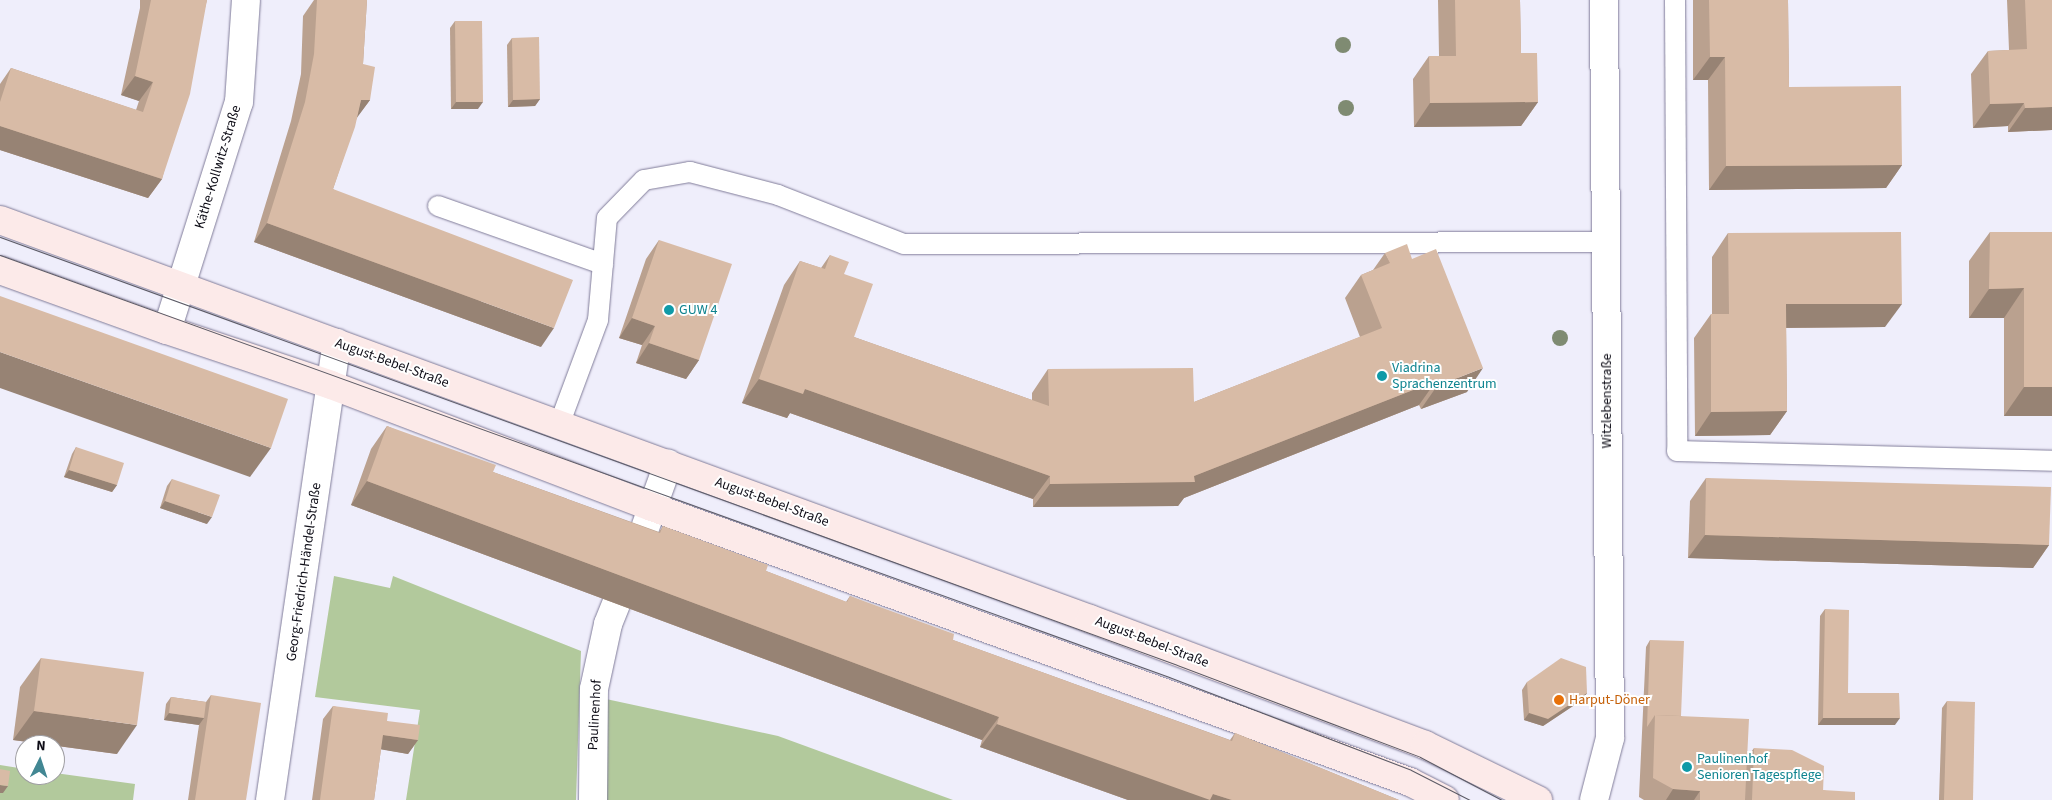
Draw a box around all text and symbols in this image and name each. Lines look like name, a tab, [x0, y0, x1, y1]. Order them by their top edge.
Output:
street label: Käthe-Kollwitz-Straße	[191, 103, 245, 231]
place label: GUW 4	[679, 302, 717, 318]
marker: GUW 4	[663, 304, 675, 316]
street label: August-Bebel-Straße	[333, 335, 451, 391]
street label: Witzlebenstraße	[1599, 354, 1615, 448]
place label: Viadrina Sprachenzentrum	[1392, 360, 1497, 392]
marker: Viadrina Sprachenzentrum	[1376, 370, 1388, 382]
street label: August-Bebel-Straße	[713, 474, 831, 530]
street label: Georg-Friedrich-Händel-Straße	[283, 482, 325, 662]
street label: August-Bebel-Straße	[1093, 613, 1211, 671]
street label: Paulinenhof	[585, 679, 605, 751]
place label: Harput-Döner	[1569, 692, 1650, 708]
marker: Harput-Döner	[1553, 694, 1565, 706]
north arrow	[15, 735, 65, 785]
text: N	[36, 736, 46, 756]
place label: Paulinenhof Senioren Tagespflege	[1697, 751, 1821, 784]
marker: Paulinenhof Senioren Tagespflege	[1681, 761, 1693, 773]

